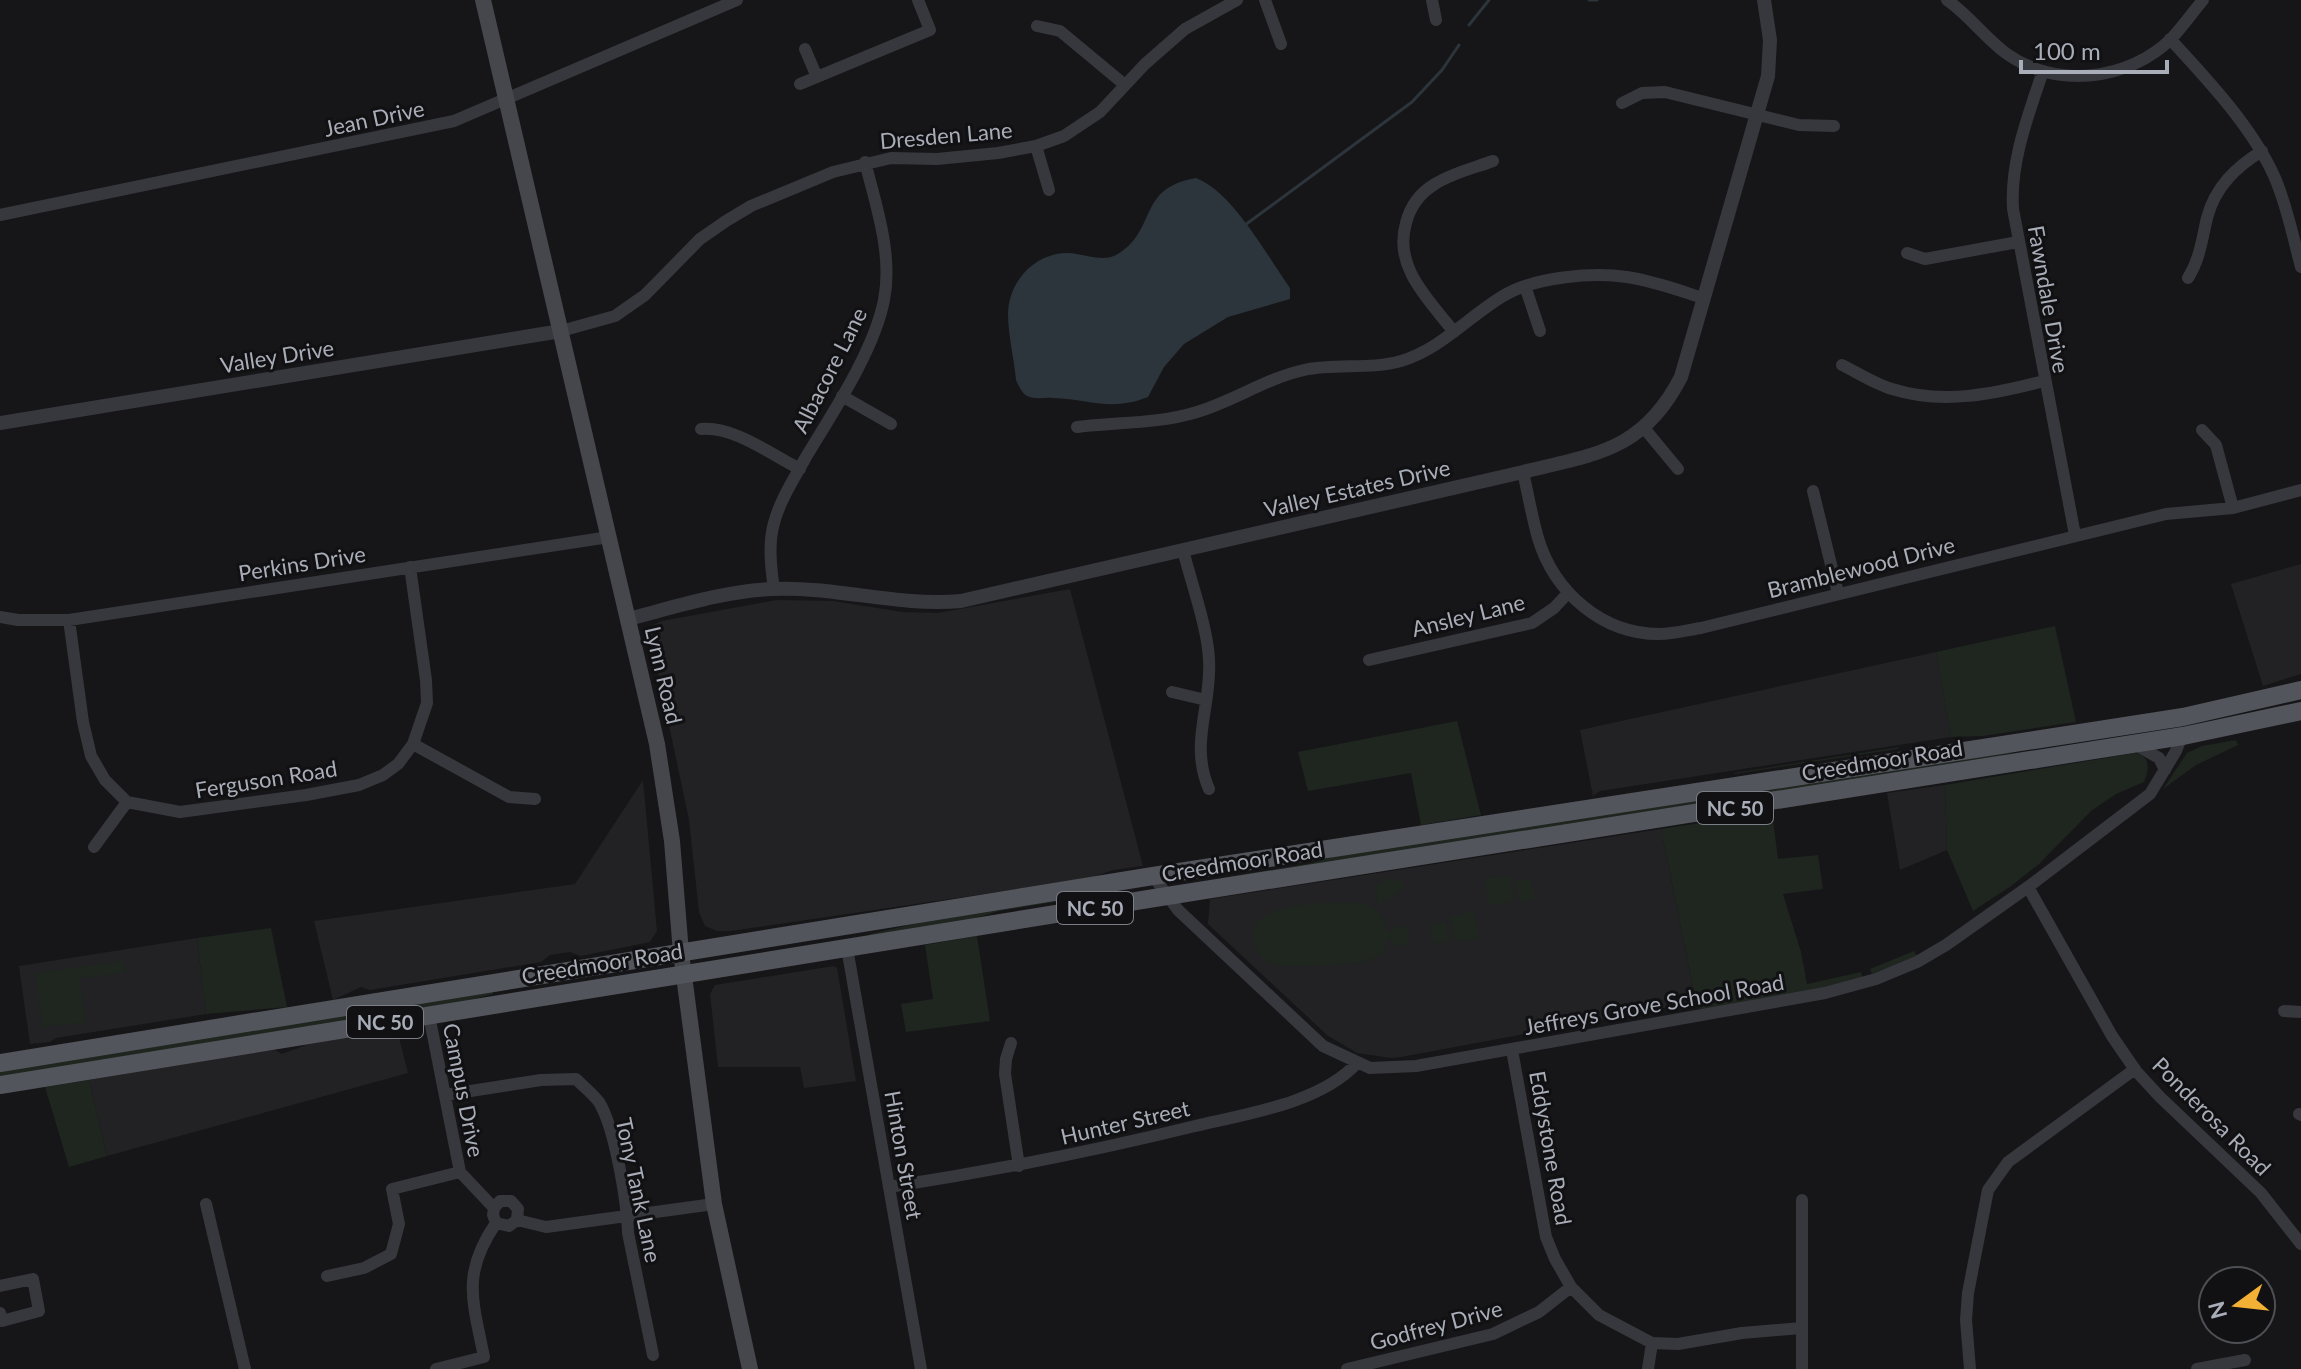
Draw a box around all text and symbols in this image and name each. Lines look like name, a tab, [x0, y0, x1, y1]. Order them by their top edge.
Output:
scale bar	[2021, 24, 2167, 74]
text: 100 m	[2033, 36, 2101, 65]
street label: Jean Drive	[321, 94, 427, 142]
street label: Dresden Lane	[878, 116, 1014, 154]
street label: Fawndale Drive	[2023, 223, 2075, 375]
street label: Albacore Lane	[786, 303, 872, 437]
street label: Valley Drive	[218, 334, 336, 378]
street label: Valley Estates Drive	[1261, 453, 1453, 523]
street label: Bramblewood Drive	[1764, 531, 1958, 603]
street label: Perkins Drive	[236, 540, 368, 586]
street label: Ansley Lane	[1409, 588, 1527, 642]
street label: Lynn Road	[640, 623, 688, 727]
street label: Creedmoor Road	[1800, 734, 1964, 786]
street label: Ferguson Road	[193, 754, 339, 804]
road number: NC 50	[1697, 792, 1773, 824]
street label: Creedmoor Road	[1160, 835, 1324, 887]
road number: NC 50	[1057, 892, 1133, 924]
street label: Creedmoor Road	[520, 937, 684, 989]
street label: Jeffreys Grove School Road	[1522, 968, 1786, 1040]
road number: NC 50	[347, 1006, 423, 1038]
street label: Campus Drive	[438, 1021, 490, 1159]
street label: Ponderosa Road	[2147, 1051, 2277, 1181]
street label: Eddystone Road	[1524, 1069, 1578, 1227]
street label: Hinton Street	[879, 1089, 929, 1222]
street label: Hunter Street	[1058, 1094, 1192, 1150]
street label: Tony Tank Lane	[610, 1115, 668, 1265]
north arrow	[2197, 1265, 2277, 1345]
street label: Godfrey Drive	[1367, 1294, 1505, 1356]
text: N	[2202, 1299, 2232, 1322]

